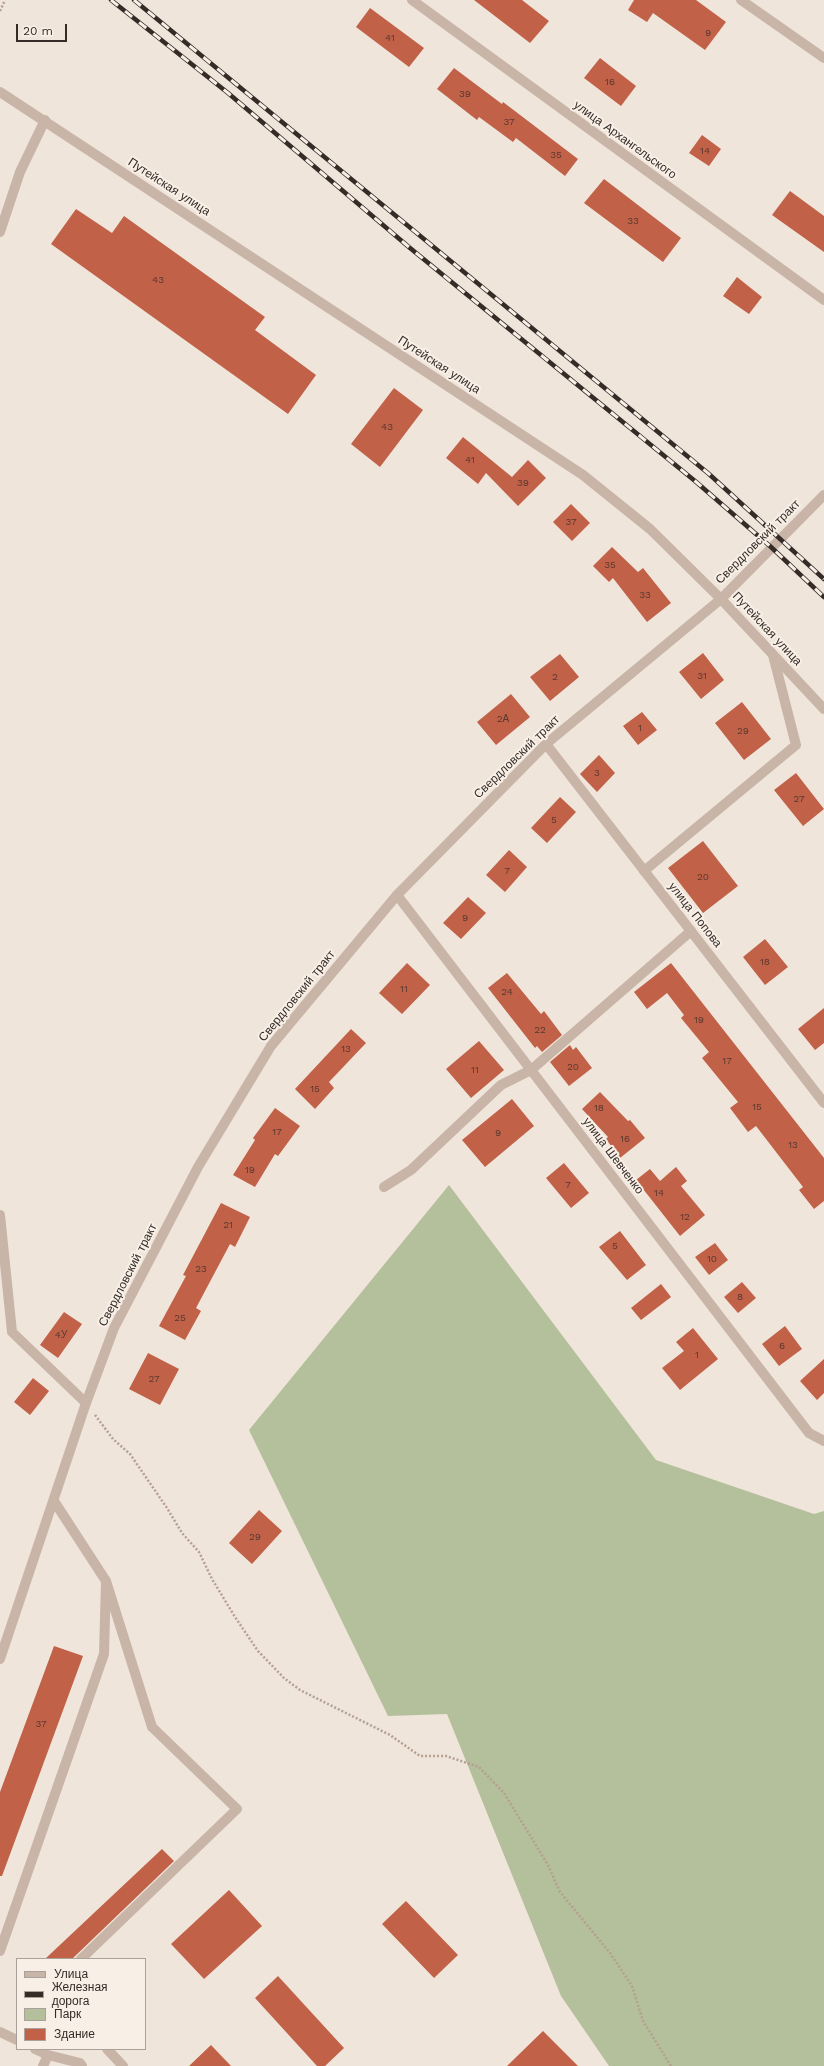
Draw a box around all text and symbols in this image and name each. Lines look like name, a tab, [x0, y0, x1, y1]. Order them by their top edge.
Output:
scale bar	[18, 16, 69, 42]
text: 20 m	[23, 24, 53, 38]
house number: 9	[705, 27, 711, 39]
house number: 41	[385, 32, 395, 44]
house number: 16	[605, 76, 615, 88]
house number: 39	[459, 88, 471, 100]
street label: улица Архангельского	[571, 98, 679, 182]
house number: 37	[503, 116, 515, 128]
house number: 14	[700, 145, 710, 157]
house number: 35	[550, 149, 562, 161]
street label: Путейская улица	[125, 155, 213, 219]
house number: 33	[627, 215, 639, 227]
house number: 43	[152, 274, 164, 286]
street label: Путейская улица	[395, 333, 483, 397]
house number: 43	[381, 421, 393, 433]
house number: 41	[465, 454, 475, 466]
house number: 39	[517, 477, 529, 489]
street label: Свердловский тракт	[713, 497, 803, 587]
house number: 37	[565, 516, 577, 528]
house number: 35	[604, 559, 616, 571]
house number: 33	[639, 589, 651, 601]
street label: Путейская улица	[729, 589, 805, 669]
house number: 31	[697, 670, 707, 682]
house number: 2	[552, 671, 558, 683]
street label: Свердловский тракт	[471, 712, 563, 802]
house number: 2А	[497, 713, 509, 725]
house number: 1	[638, 722, 642, 734]
house number: 29	[737, 725, 749, 737]
house number: 3	[594, 767, 600, 779]
house number: 27	[793, 793, 805, 805]
house number: 5	[551, 814, 557, 826]
house number: 7	[504, 865, 510, 877]
house number: 20	[697, 871, 709, 883]
street label: улица Попова	[665, 880, 725, 950]
house number: 9	[462, 912, 468, 924]
street label: Свердловский тракт	[256, 947, 338, 1045]
house number: 18	[760, 956, 770, 968]
house number: 11	[400, 983, 408, 995]
house number: 24	[501, 986, 513, 998]
house number: 19	[694, 1014, 704, 1026]
house number: 22	[534, 1024, 546, 1036]
house number: 13	[341, 1043, 351, 1055]
house number: 17	[722, 1055, 732, 1067]
house number: 20	[567, 1061, 579, 1073]
house number: 11	[471, 1064, 479, 1076]
house number: 15	[310, 1083, 320, 1095]
house number: 15	[752, 1101, 762, 1113]
house number: 18	[594, 1102, 604, 1114]
street label: улица Шевченко	[580, 1115, 646, 1197]
house number: 17	[272, 1126, 282, 1138]
house number: 9	[495, 1127, 501, 1139]
house number: 16	[620, 1133, 630, 1145]
house number: 13	[788, 1139, 798, 1151]
house number: 19	[245, 1164, 255, 1176]
house number: 7	[565, 1179, 571, 1191]
house number: 14	[654, 1187, 664, 1199]
house number: 12	[680, 1211, 690, 1223]
house number: 21	[223, 1219, 233, 1231]
street label: Свердловский тракт	[96, 1221, 160, 1329]
house number: 5	[612, 1240, 618, 1252]
house number: 10	[707, 1253, 717, 1265]
house number: 23	[195, 1263, 207, 1275]
house number: 8	[737, 1291, 743, 1303]
house number: 25	[174, 1312, 186, 1324]
house number: 4У	[55, 1329, 67, 1341]
house number: 6	[779, 1340, 785, 1352]
house number: 1	[695, 1349, 699, 1361]
house number: 27	[148, 1373, 160, 1385]
house number: 29	[249, 1531, 261, 1543]
house number: 37	[35, 1718, 47, 1730]
legend	[16, 1958, 146, 2050]
text: Улица	[54, 1967, 88, 1981]
text: Железная дорога	[52, 1980, 108, 2008]
text: Парк	[54, 2007, 81, 2021]
text: Здание	[54, 2027, 95, 2041]

